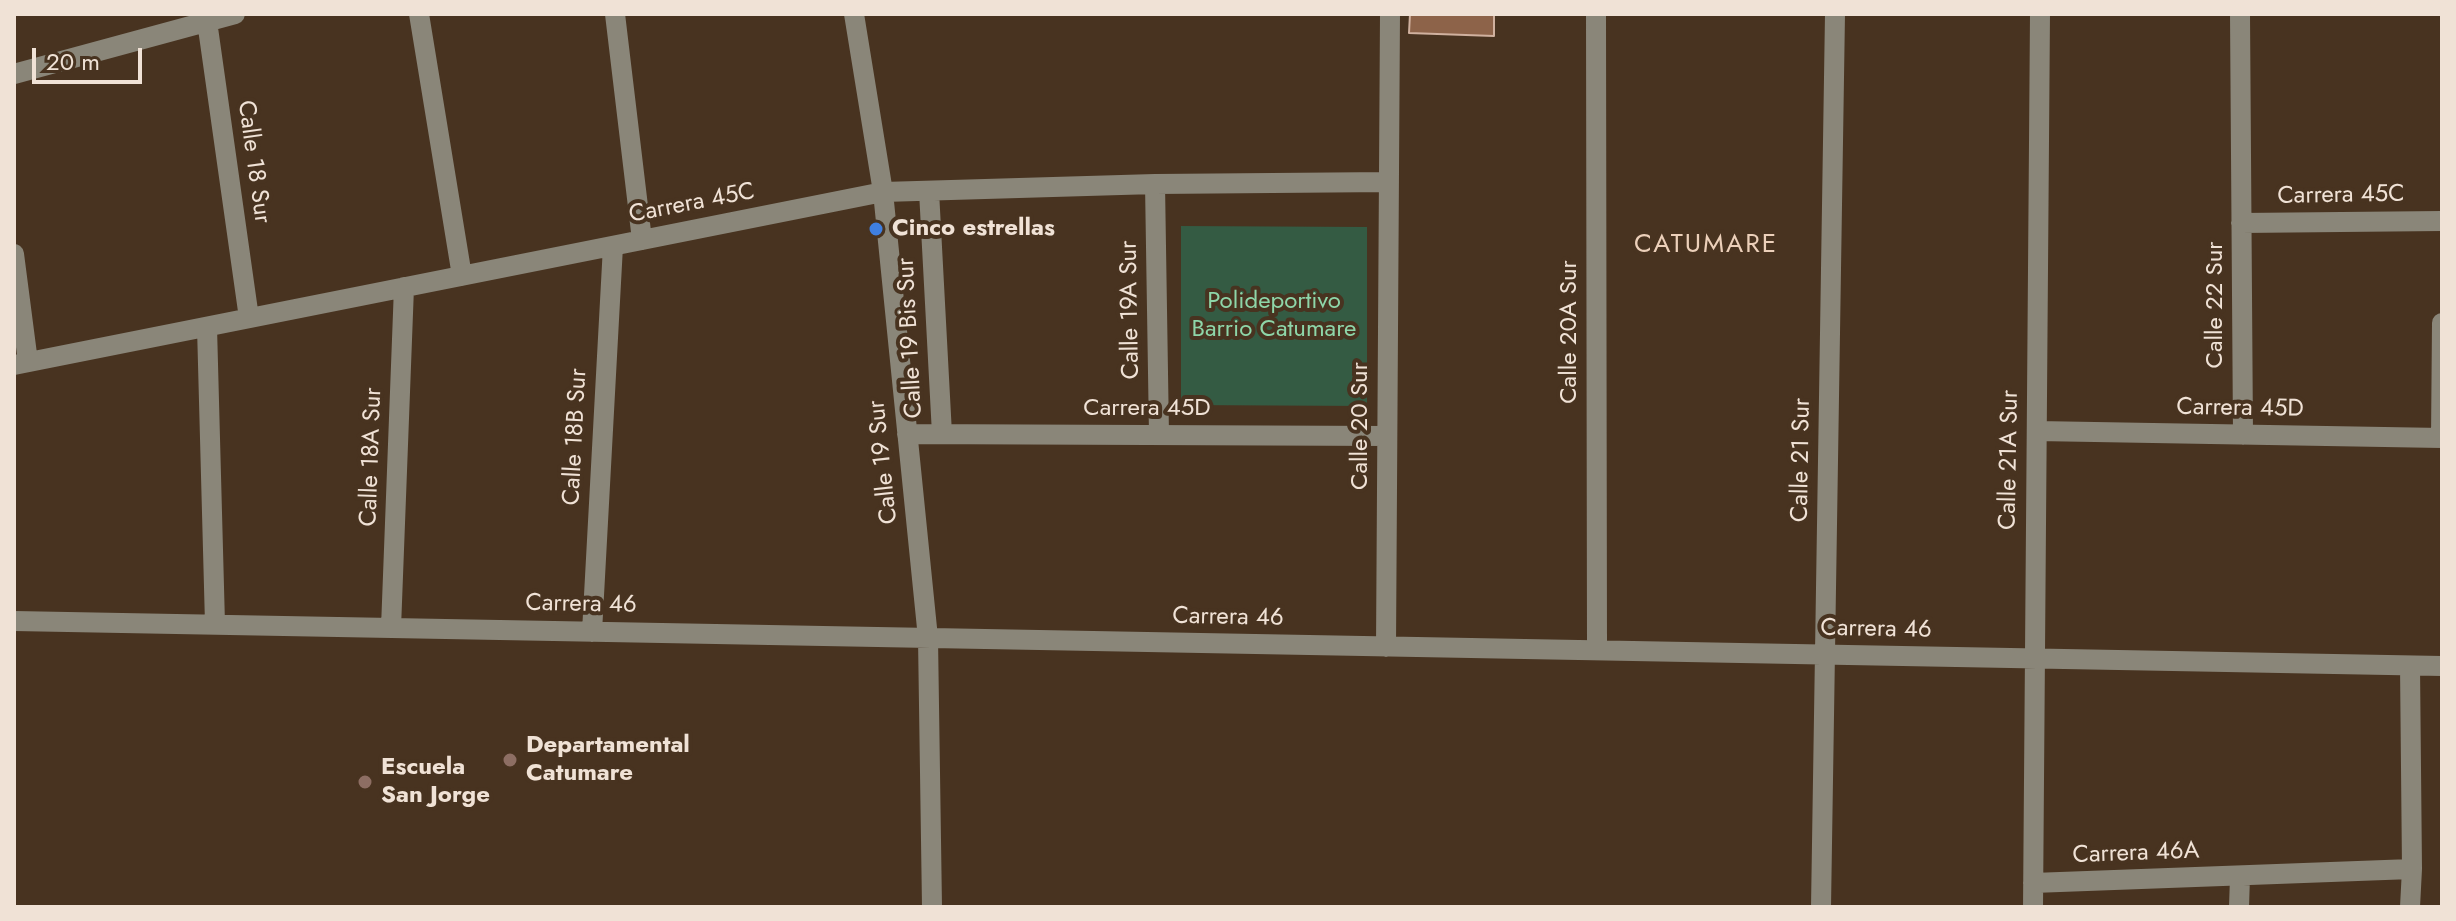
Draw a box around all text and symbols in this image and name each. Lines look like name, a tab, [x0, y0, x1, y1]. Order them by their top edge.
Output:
scale bar	[36, 32, 146, 82]
text: 20 m	[46, 44, 100, 79]
street label: Calle 18 Sur	[230, 99, 276, 225]
street label: Carrera 45C	[627, 178, 757, 230]
street label: Carrera 45C	[2277, 180, 2405, 212]
place label: Cinco estrellas	[892, 215, 1055, 243]
marker: Cinco estrellas	[867, 220, 885, 238]
district label: CATUMARE	[1634, 230, 1778, 262]
street label: Calle 19A Sur	[1115, 240, 1147, 380]
street label: Calle 22 Sur	[2202, 241, 2230, 369]
street label: Calle 19 Bis Sur	[892, 257, 930, 419]
street label: Calle 20A Sur	[1556, 260, 1584, 404]
park label: Polideportivo Barrio Catumare	[1192, 288, 1356, 344]
street label: Calle 20 Sur	[1347, 362, 1375, 490]
street label: Calle 18B Sur	[558, 368, 594, 506]
street label: Calle 18A Sur	[355, 387, 389, 527]
street label: Calle 21A Sur	[1994, 390, 2026, 530]
street label: Carrera 45D	[2176, 393, 2304, 425]
street label: Carrera 45D	[1083, 395, 1211, 423]
street label: Calle 21 Sur	[1787, 398, 1817, 522]
street label: Calle 19 Sur	[863, 399, 905, 525]
street label: Carrera 46	[525, 590, 637, 620]
street label: Carrera 46	[1172, 603, 1284, 633]
street label: Carrera 46	[1820, 615, 1932, 645]
place label: Departamental Catumare	[526, 732, 690, 788]
marker: Departamental Catumare	[501, 751, 519, 769]
place label: Escuela San Jorge	[381, 754, 490, 810]
marker: Escuela San Jorge	[356, 773, 374, 791]
street label: Carrera 46A	[2072, 837, 2200, 871]

